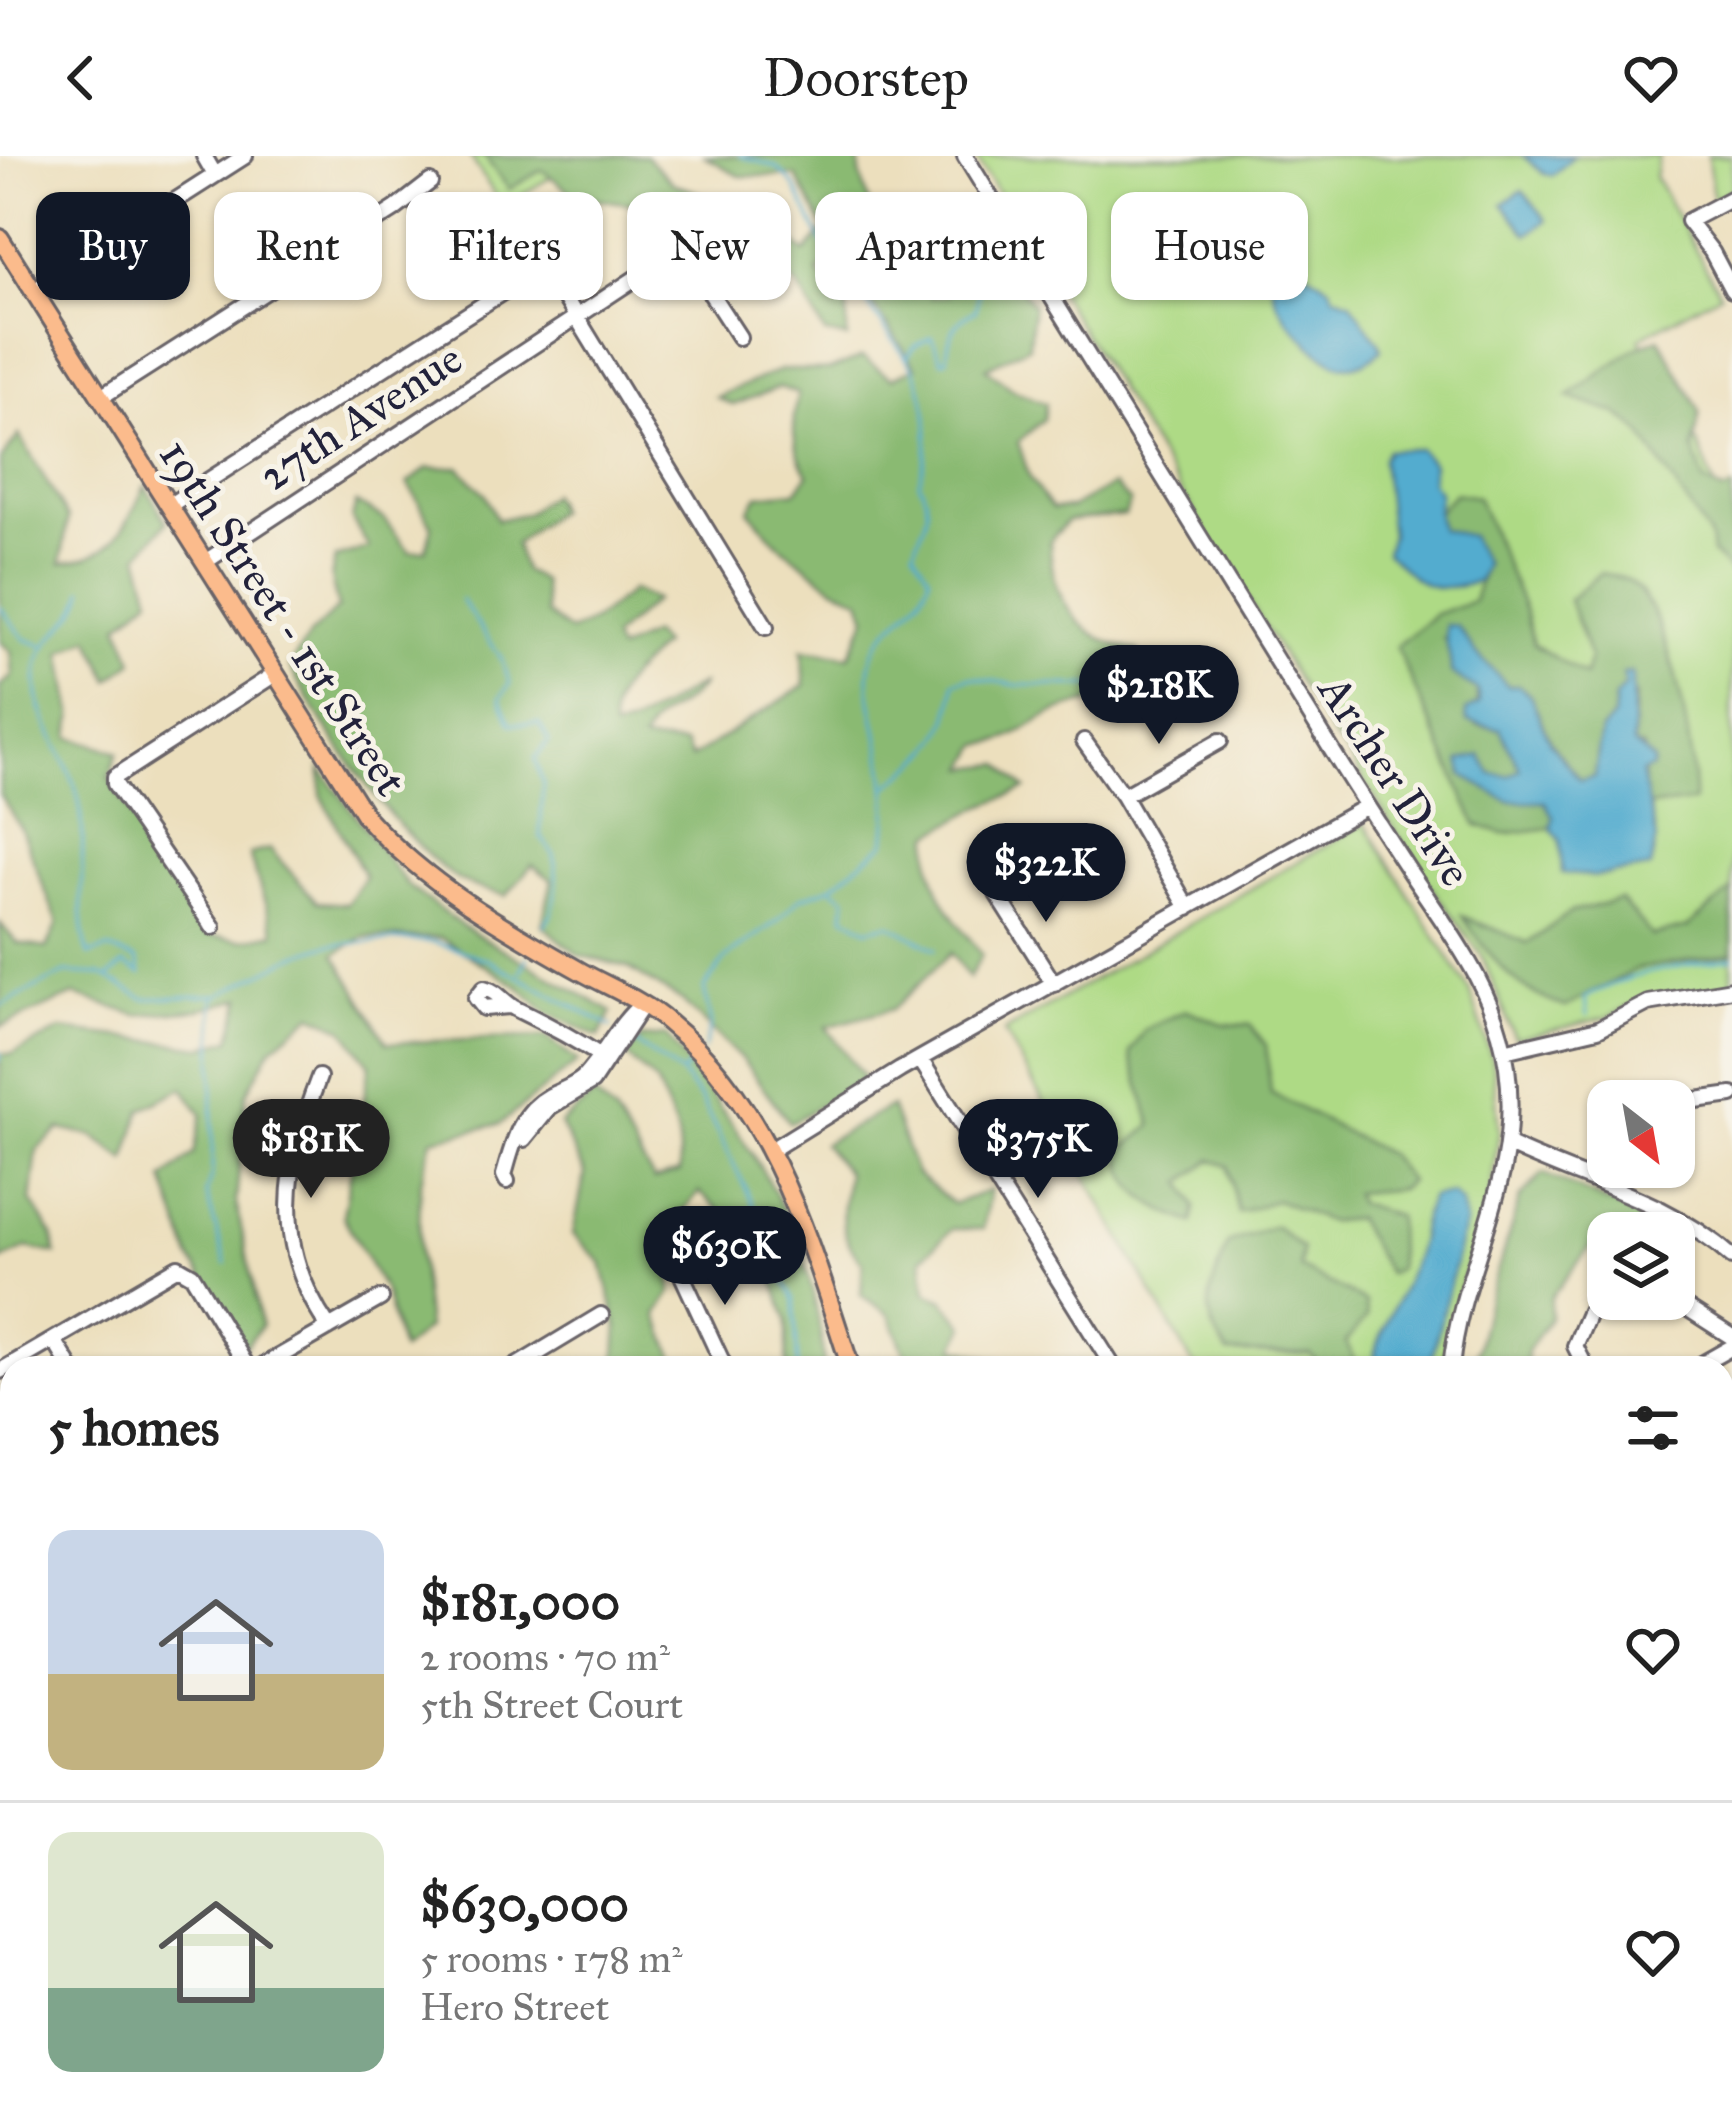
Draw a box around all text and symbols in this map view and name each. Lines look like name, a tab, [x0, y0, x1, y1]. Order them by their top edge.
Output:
icon: back	[48, 45, 114, 111]
text: Doorstep	[763, 45, 969, 111]
icon: heart	[1618, 45, 1684, 111]
chip: Buy	[36, 192, 190, 300]
chip: Rent	[214, 192, 382, 300]
chip: Filters	[406, 192, 603, 300]
chip: New	[627, 192, 791, 300]
chip: Apartment	[815, 192, 1087, 300]
chip: House	[1111, 192, 1308, 300]
street label: 27th Avenue	[249, 331, 472, 502]
street label: 19th Street - 1st Street	[148, 429, 419, 806]
pin: $218K	[1075, 645, 1243, 747]
text: $218K	[1106, 660, 1212, 708]
street label: Archer Drive	[1306, 663, 1484, 896]
pin: $322K	[962, 823, 1130, 925]
text: $322K	[993, 838, 1099, 886]
north arrow	[1587, 1080, 1695, 1188]
map controls	[1587, 1080, 1695, 1320]
pin: $181K	[227, 1099, 395, 1201]
pin: $375K	[954, 1099, 1122, 1201]
text: $181K	[260, 1114, 362, 1162]
text: $375K	[985, 1114, 1091, 1162]
pin: $630K	[641, 1206, 809, 1308]
button: layers	[1587, 1212, 1695, 1320]
text: $630K	[670, 1221, 780, 1269]
icon: filters	[1620, 1395, 1686, 1461]
text: 5 homes	[48, 1397, 219, 1459]
text: $181,000	[420, 1571, 620, 1633]
icon: home	[144, 1578, 288, 1722]
icon: heart	[1620, 1617, 1686, 1683]
text: 2 rooms · 70 m²	[420, 1633, 670, 1681]
text: 5th Street Court	[420, 1681, 683, 1729]
text: $630,000	[420, 1873, 629, 1935]
icon: home	[144, 1880, 288, 2024]
icon: heart	[1620, 1919, 1686, 1985]
text: 5 rooms · 178 m²	[420, 1935, 683, 1983]
text: Hero Street	[420, 1983, 609, 2031]

